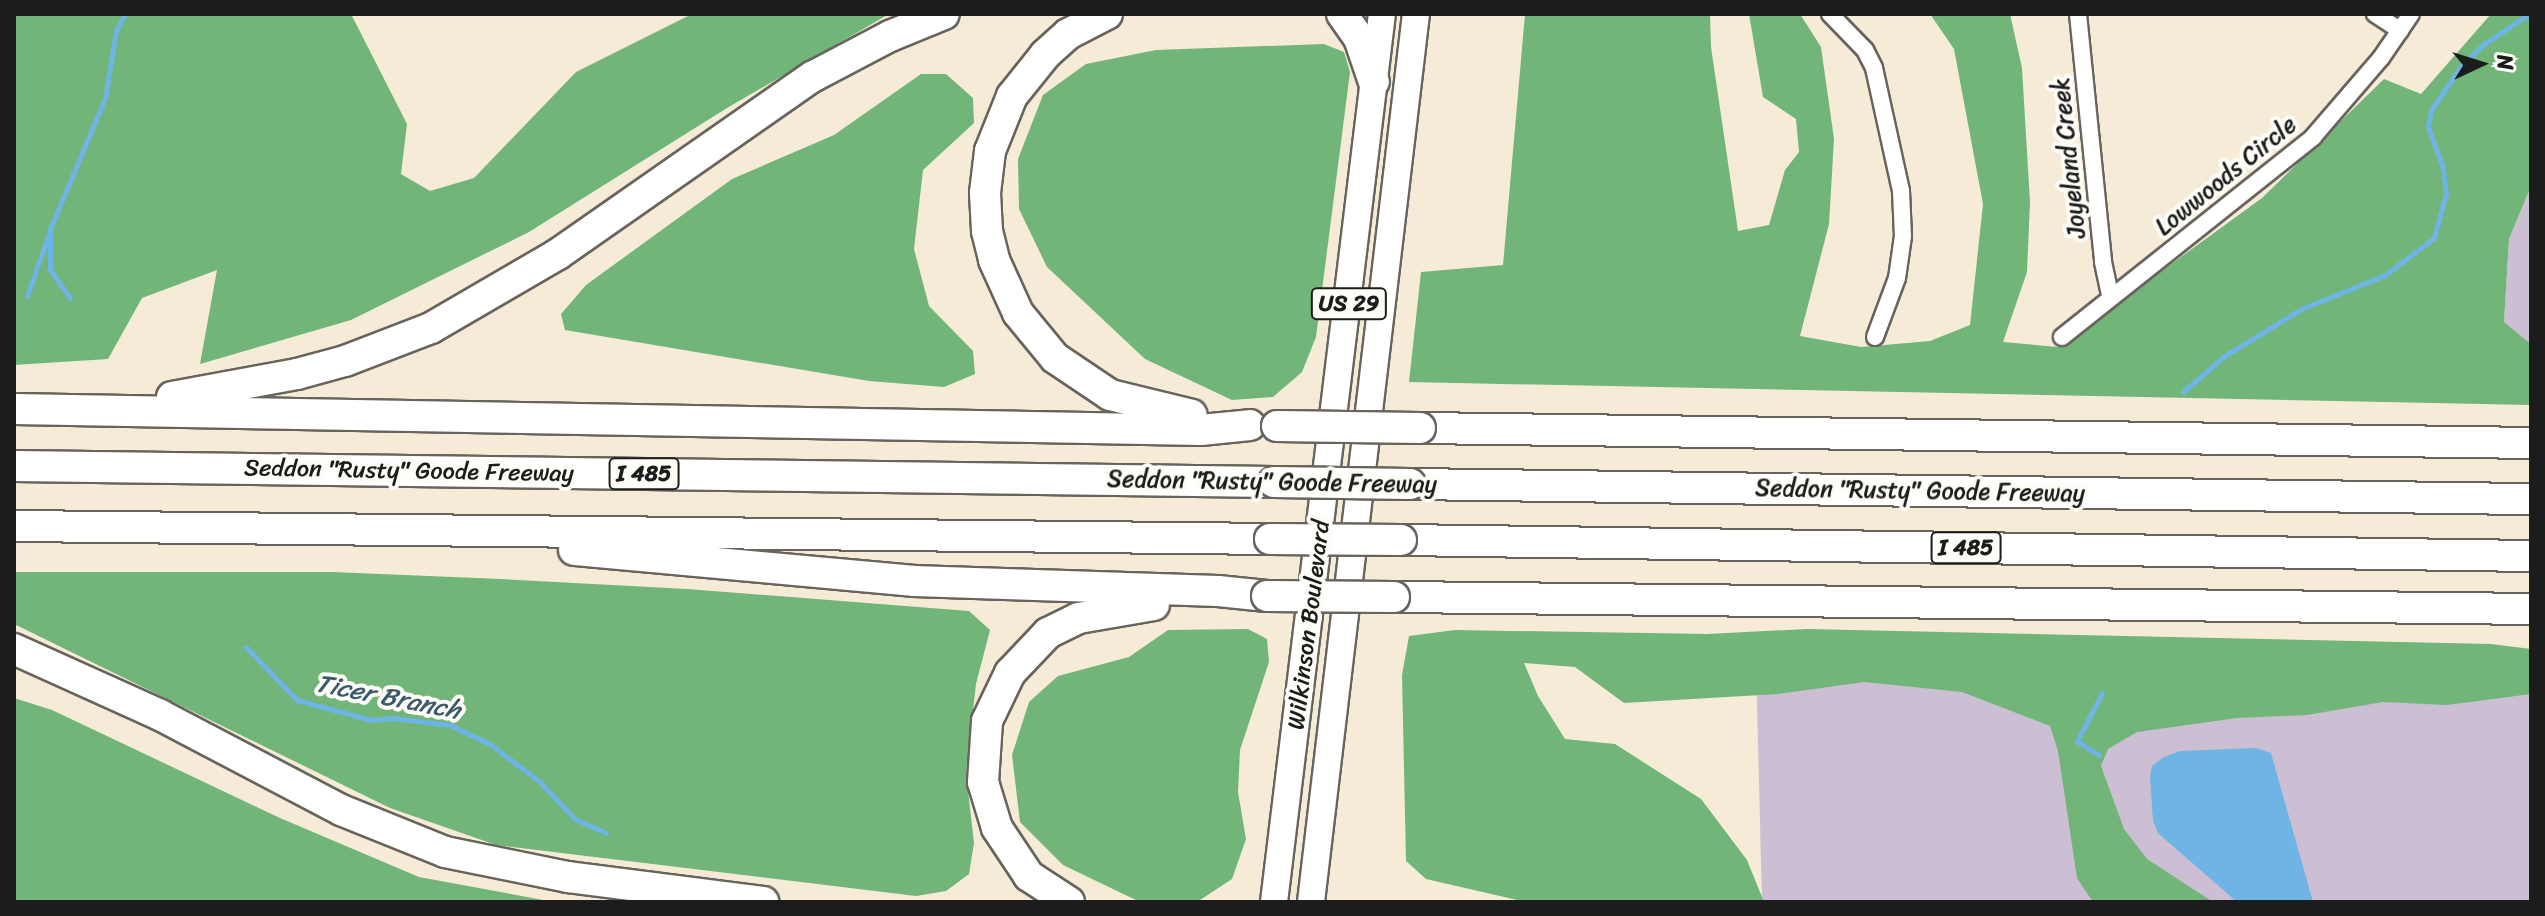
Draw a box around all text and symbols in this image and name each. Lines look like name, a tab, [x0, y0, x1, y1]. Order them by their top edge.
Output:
north arrow	[2441, 24, 2521, 104]
text: N	[2485, 53, 2525, 71]
street label: Joyeland Creek	[2046, 76, 2092, 240]
street label: Lowwoods Circle	[2150, 110, 2302, 242]
road number: US 29	[1309, 286, 1389, 322]
street label: Seddon "Rusty" Goode Freeway	[244, 454, 574, 488]
road number: I 485	[608, 456, 680, 492]
street label: Seddon "Rusty" Goode Freeway	[1107, 465, 1437, 499]
street label: Seddon "Rusty" Goode Freeway	[1755, 474, 2085, 508]
street label: Wilkinson Boulevard	[1282, 519, 1336, 731]
road number: I 485	[1930, 530, 2002, 566]
water label: Ticer Branch	[313, 668, 463, 726]

